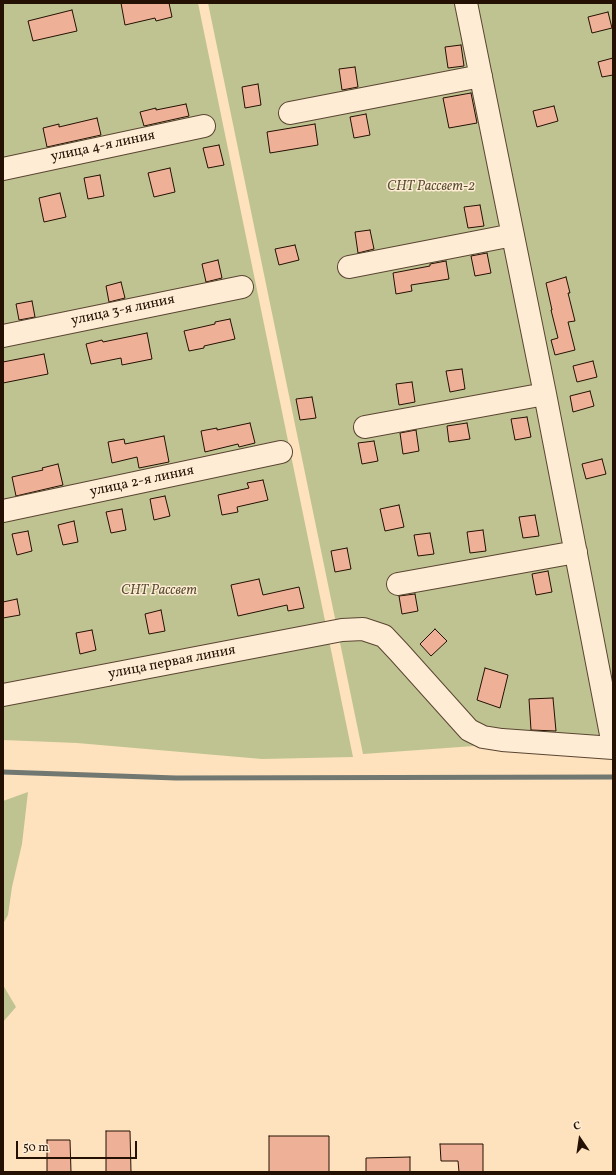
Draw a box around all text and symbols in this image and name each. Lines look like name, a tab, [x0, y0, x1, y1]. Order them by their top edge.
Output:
street label: улица 4-я линия	[49, 128, 157, 166]
park label: СНТ Рассвет-2	[387, 179, 475, 195]
street label: улица 3-я линия	[70, 292, 176, 330]
street label: улица 2-я линия	[89, 463, 195, 501]
park label: СНТ Рассвет	[121, 583, 197, 599]
street label: улица первая линия	[107, 642, 237, 684]
north arrow	[560, 1119, 600, 1159]
text: С	[572, 1119, 582, 1135]
scale bar	[18, 1133, 139, 1159]
text: 50 m	[23, 1140, 49, 1156]

